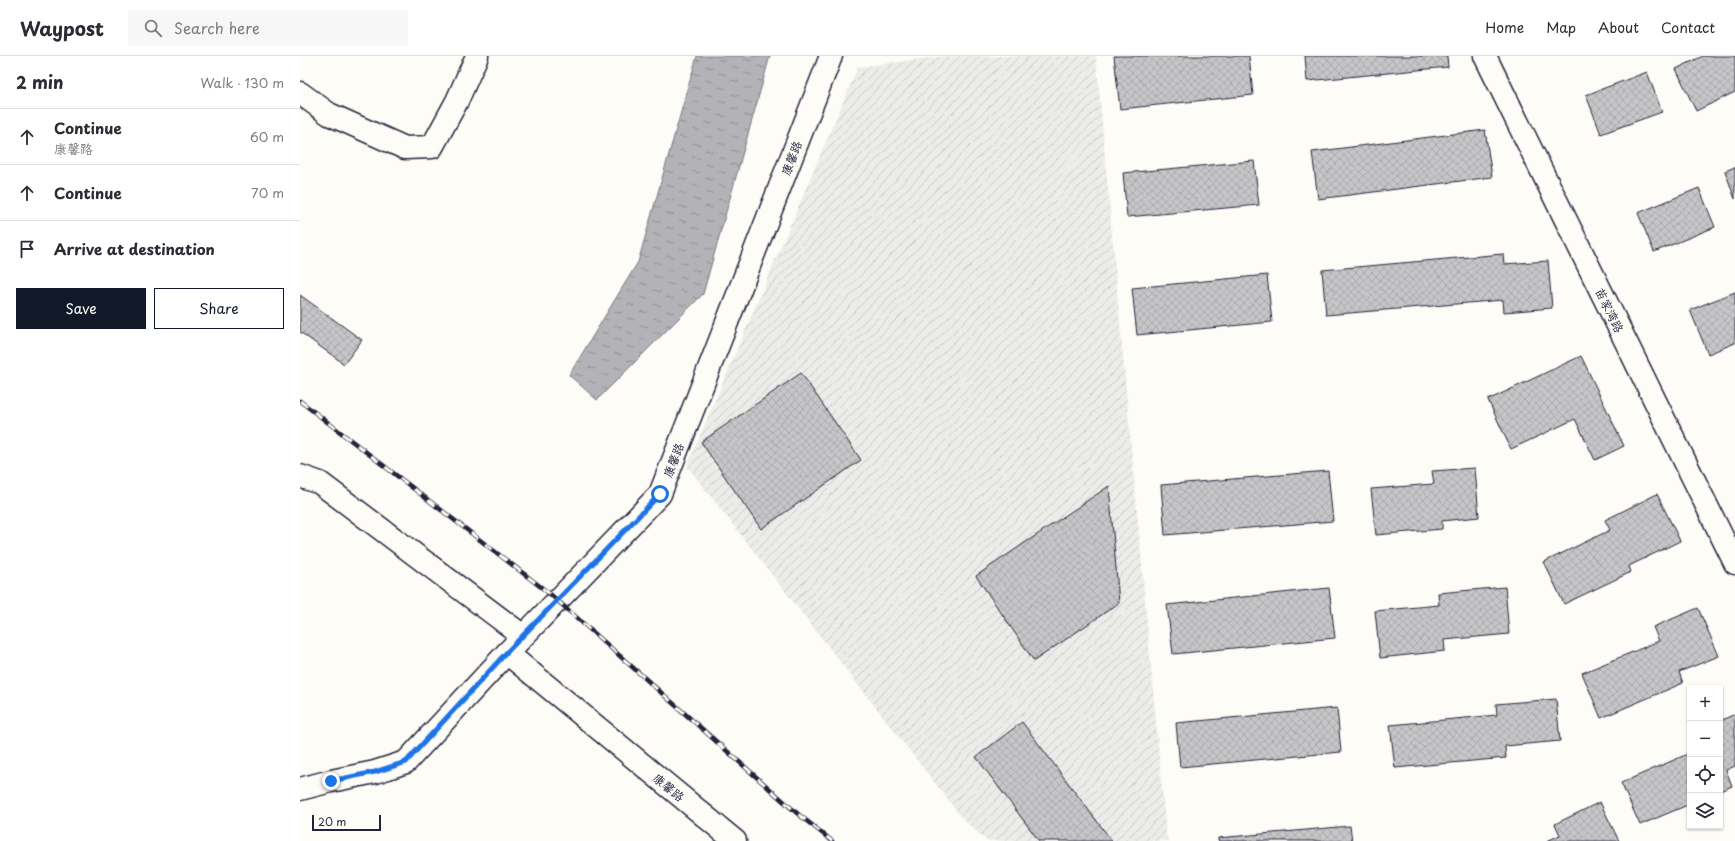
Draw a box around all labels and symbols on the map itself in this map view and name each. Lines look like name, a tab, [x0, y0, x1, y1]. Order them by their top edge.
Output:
street label: 康馨路	[776, 138, 806, 178]
street label: 苗家湾路	[1591, 284, 1629, 336]
street label: 康馨路	[658, 440, 688, 480]
route start	[651, 485, 669, 503]
street label: 康馨路	[649, 769, 689, 805]
route end	[322, 772, 340, 790]
scale bar	[312, 813, 381, 832]

